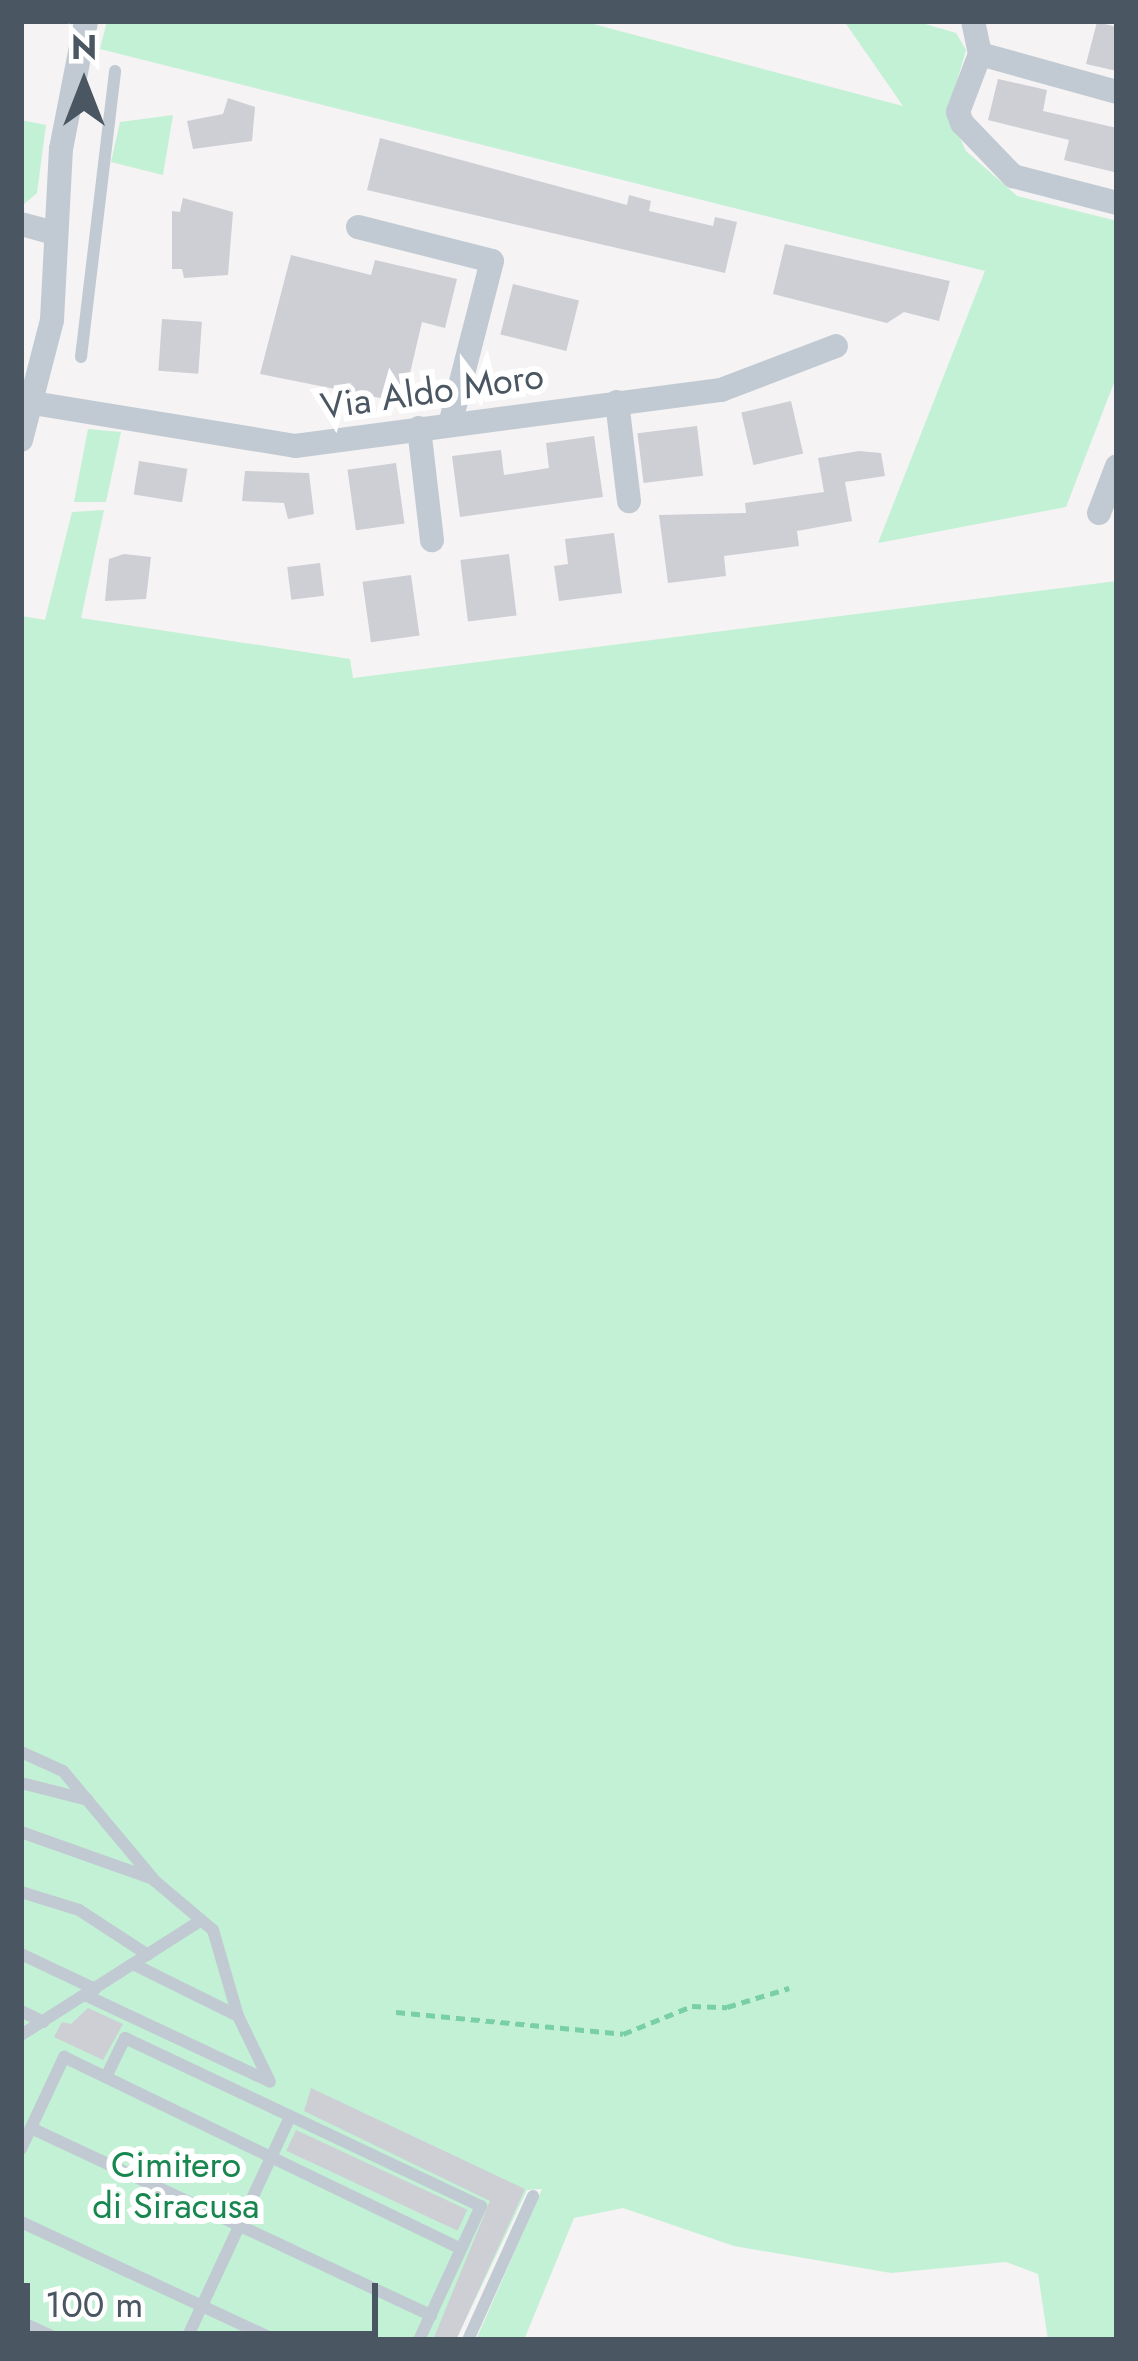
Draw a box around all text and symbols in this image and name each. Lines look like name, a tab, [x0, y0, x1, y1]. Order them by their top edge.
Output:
north arrow	[24, 24, 144, 144]
text: N	[71, 24, 97, 71]
street label: Via Aldo Moro	[318, 354, 546, 428]
park label: Cimitero di Siracusa	[92, 2142, 260, 2227]
scale bar	[30, 2259, 384, 2333]
text: 100 m	[45, 2278, 143, 2330]

